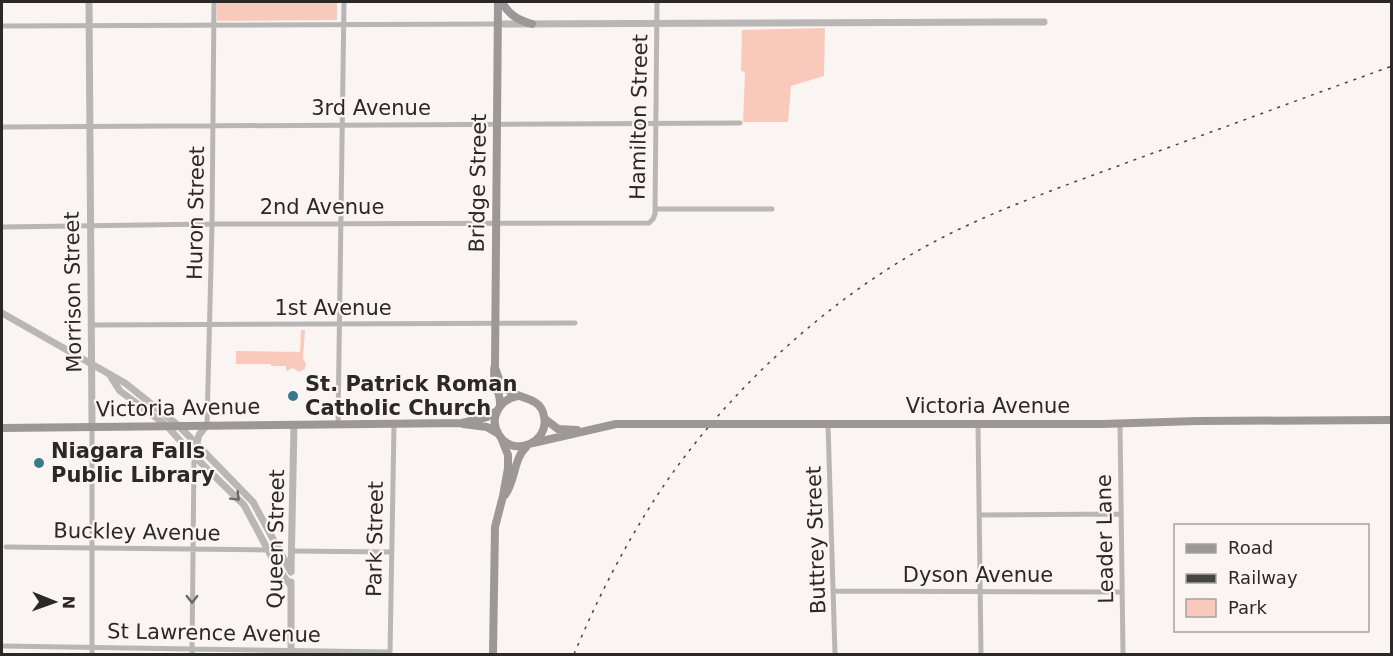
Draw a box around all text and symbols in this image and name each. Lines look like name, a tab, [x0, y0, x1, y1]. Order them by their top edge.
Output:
street label: Hamilton Street	[626, 34, 652, 200]
street label: 3rd Avenue	[311, 96, 431, 120]
street label: Bridge Street	[465, 113, 491, 253]
street label: Huron Street	[183, 146, 209, 280]
street label: 2nd Avenue	[260, 195, 384, 219]
street label: Morrison Street	[60, 211, 86, 373]
street label: 1st Avenue	[274, 296, 392, 320]
place label: St. Patrick Roman Catholic Church	[305, 372, 517, 420]
marker: St. Patrick Roman Catholic Church	[286, 389, 300, 403]
street label: Victoria Avenue	[906, 394, 1070, 418]
street label: Victoria Avenue	[96, 395, 260, 421]
place label: Niagara Falls Public Library	[51, 439, 215, 487]
marker: Niagara Falls Public Library	[32, 456, 46, 470]
street label: Buttrey Street	[801, 466, 831, 614]
street label: Queen Street	[263, 469, 289, 609]
street label: Leader Lane	[1092, 474, 1118, 604]
street label: Park Street	[362, 481, 388, 597]
one-way arrow	[228, 490, 239, 501]
street label: Buckley Avenue	[53, 519, 221, 545]
legend	[1174, 524, 1369, 632]
text: Road	[1228, 537, 1273, 558]
street label: Dyson Avenue	[903, 563, 1053, 587]
text: Railway	[1228, 567, 1298, 588]
north arrow	[24, 572, 84, 632]
text: N	[59, 595, 78, 609]
one-way arrow	[186, 595, 198, 604]
text: Park	[1228, 597, 1267, 618]
street label: St Lawrence Avenue	[107, 619, 321, 647]

